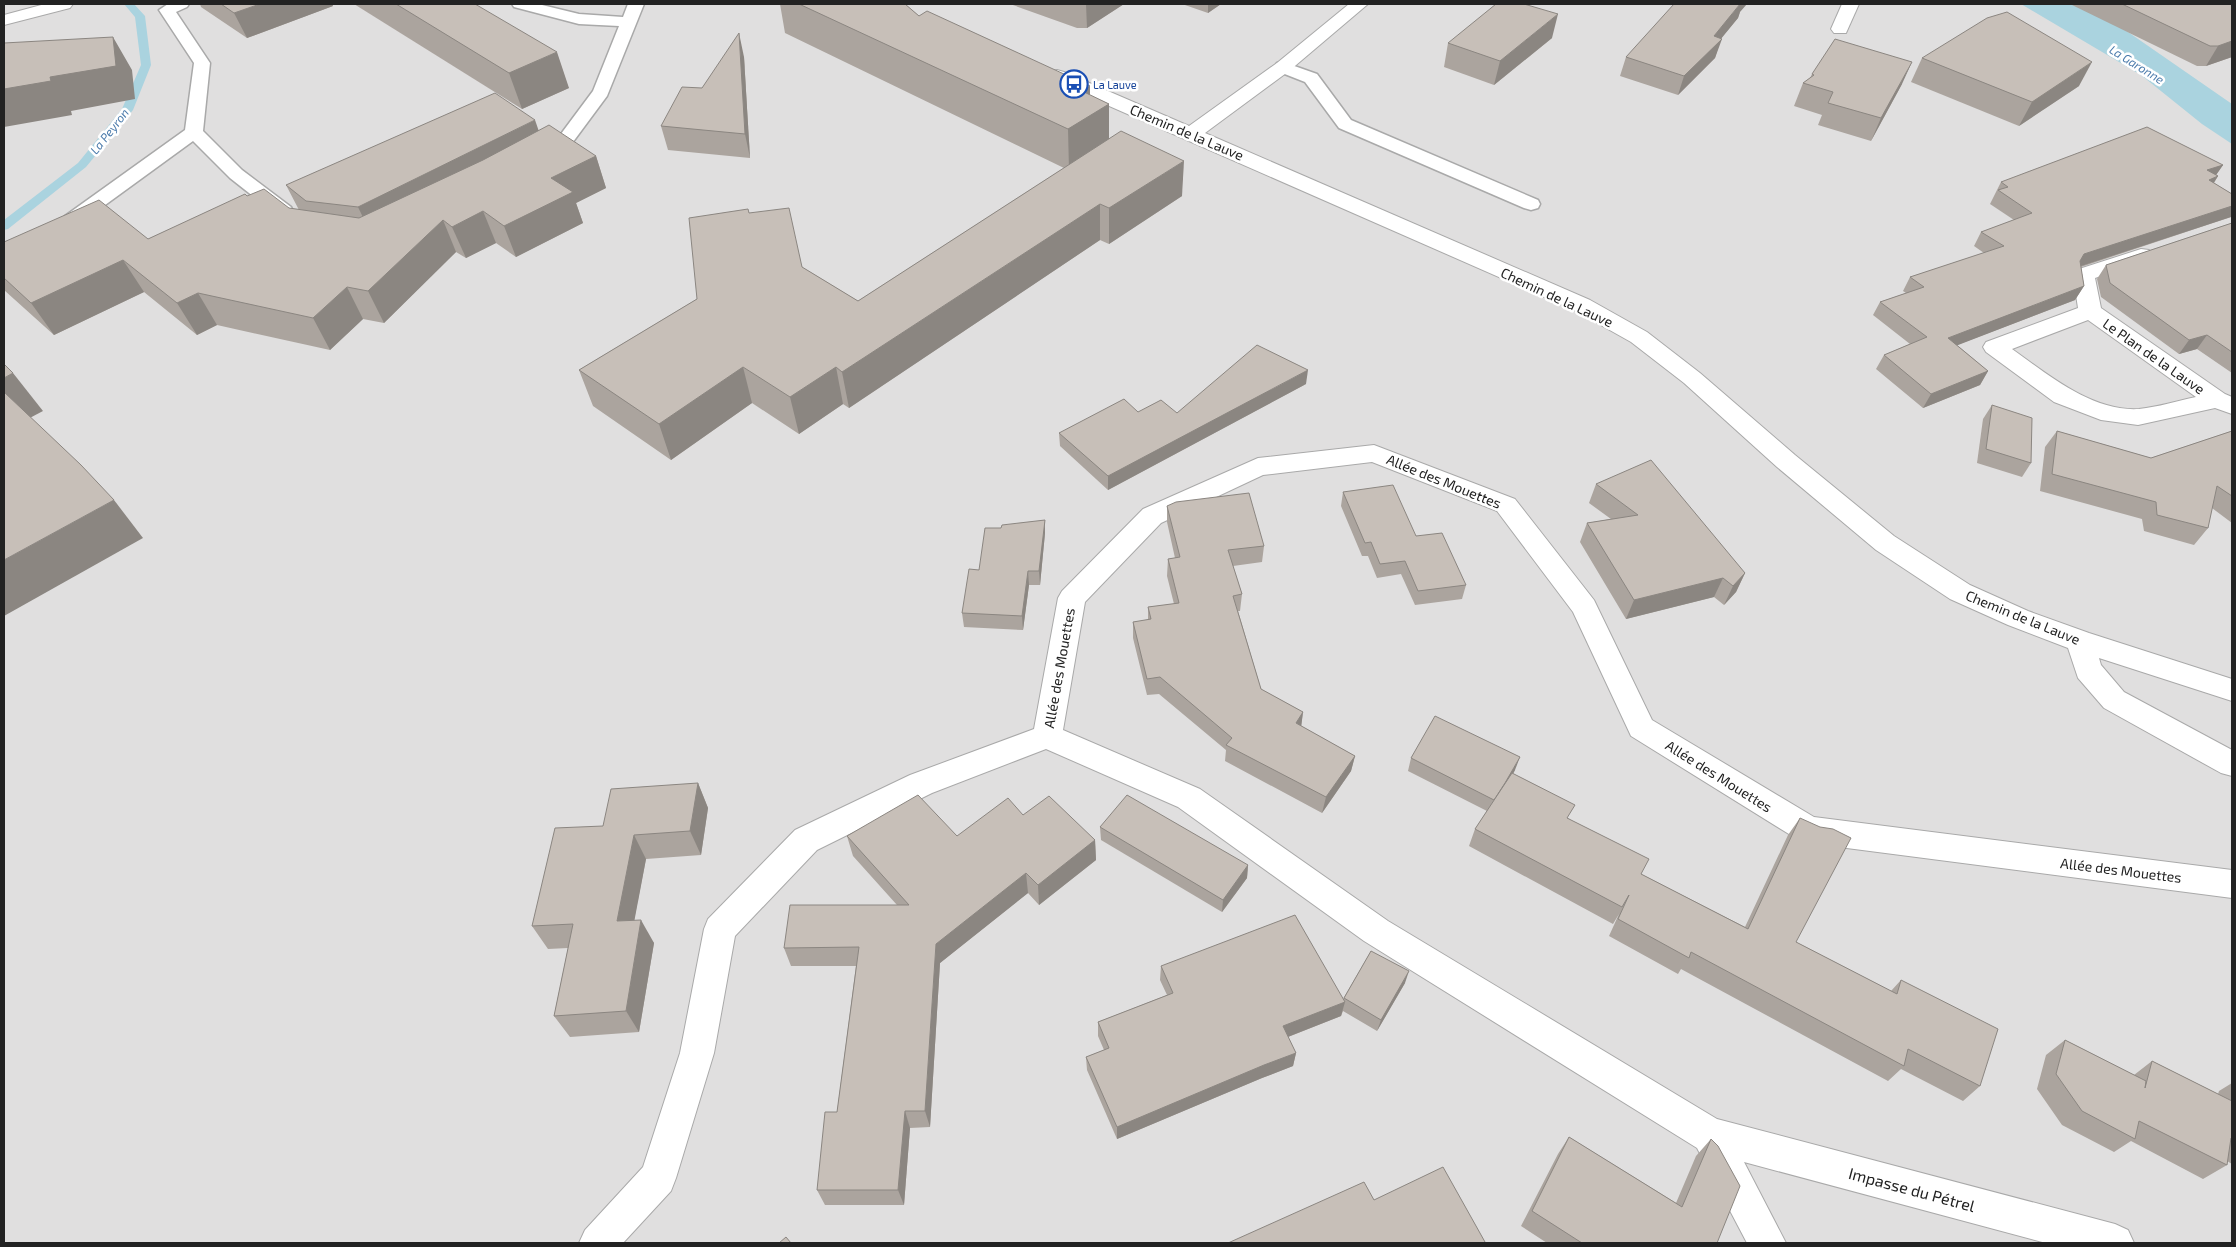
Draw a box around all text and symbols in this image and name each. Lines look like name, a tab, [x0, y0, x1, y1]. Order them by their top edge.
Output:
water label: La Garonne	[2107, 42, 2167, 87]
bus stop icon: La Lauve	[1059, 69, 1089, 99]
place label: La Lauve	[1093, 78, 1137, 91]
street label: Chemin de la Lauve	[1128, 100, 1246, 164]
water label: La Peyron	[87, 105, 132, 157]
street label: Chemin de la Lauve	[1498, 264, 1616, 330]
street label: Le Plan de la Lauve	[2100, 314, 2208, 398]
street label: Allée des Mouettes	[1384, 450, 1504, 512]
street label: Chemin de la Lauve	[1963, 586, 2083, 648]
street label: Allée des Mouettes	[1040, 606, 1078, 730]
street label: Allée des Mouettes	[1663, 736, 1775, 816]
street label: Allée des Mouettes	[2059, 854, 2183, 886]
street label: Impasse du Pétrel	[1847, 1163, 1978, 1215]

